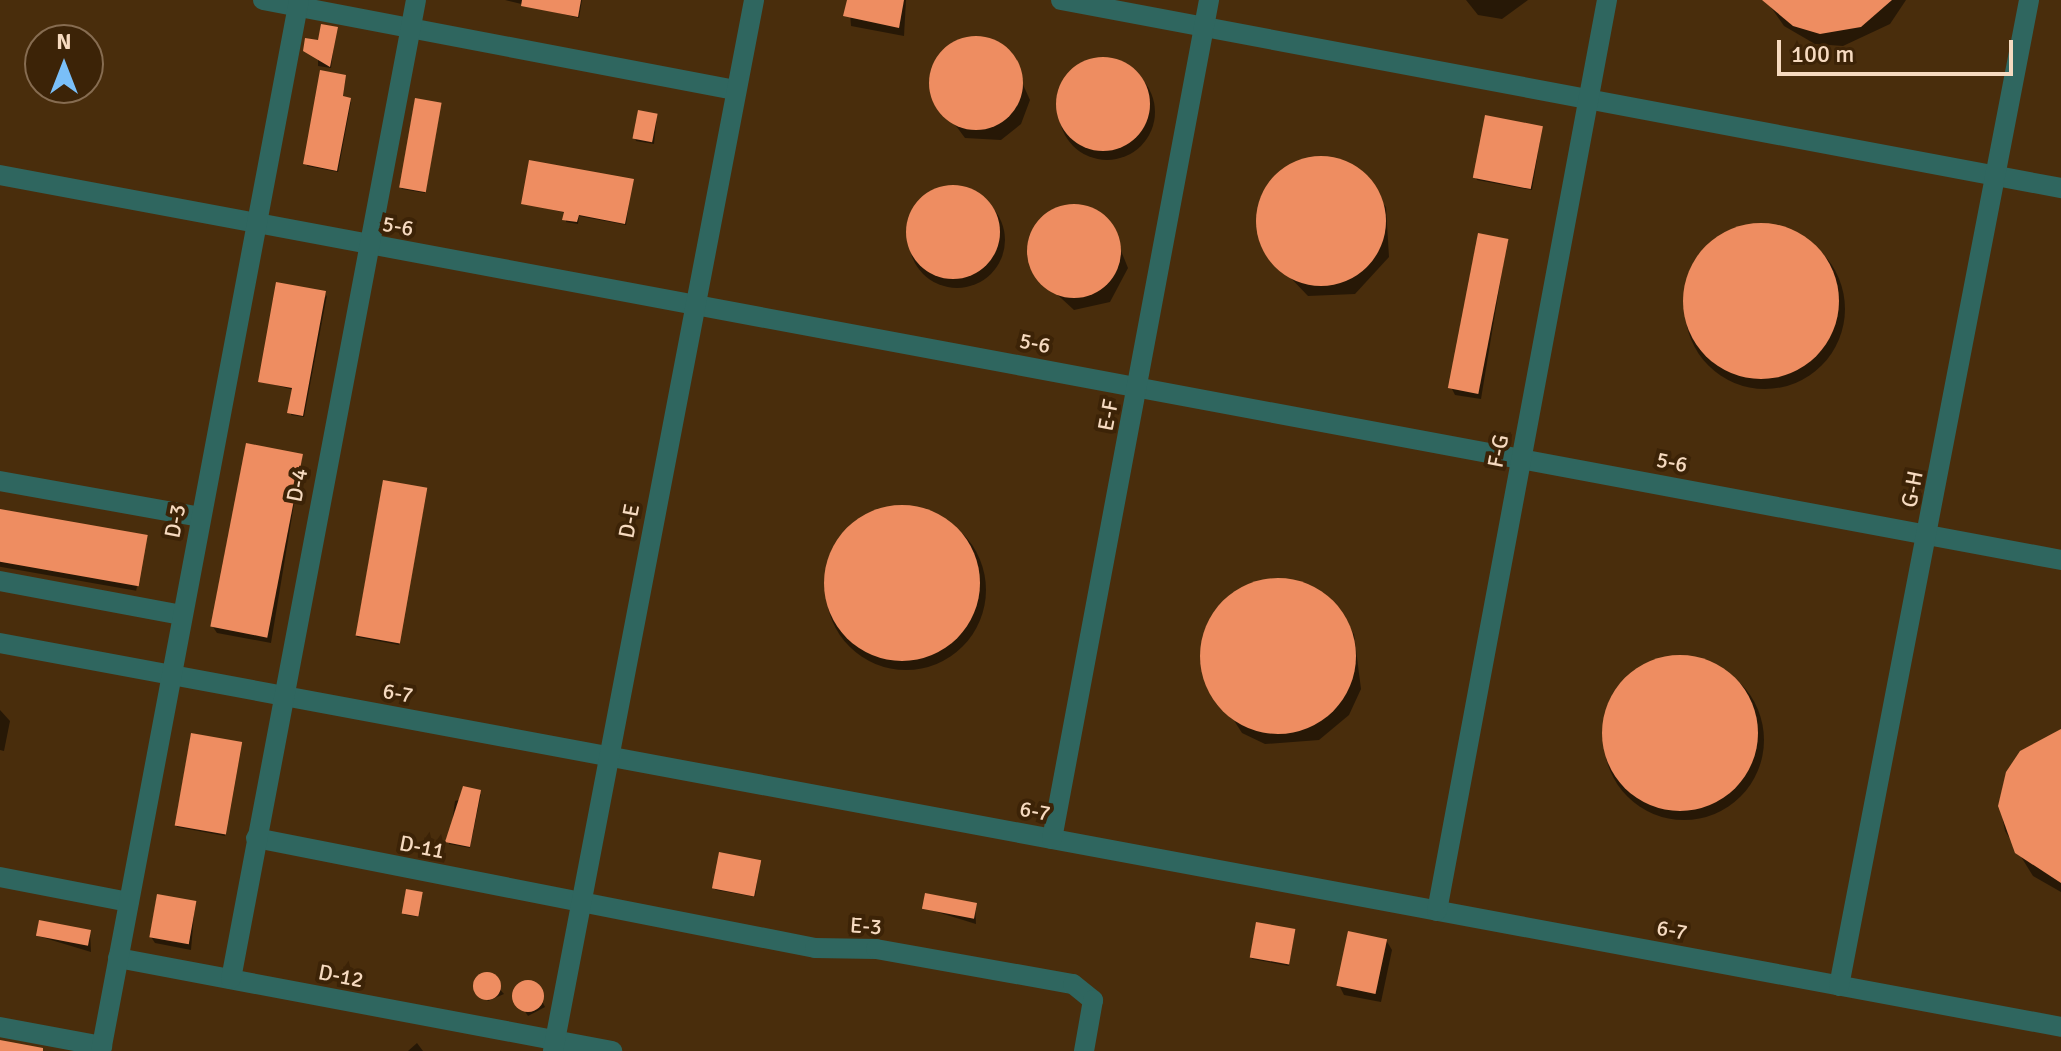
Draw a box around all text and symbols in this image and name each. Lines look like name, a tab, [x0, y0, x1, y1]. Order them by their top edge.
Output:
north arrow	[24, 24, 104, 104]
scale bar	[1781, 24, 2017, 74]
text: N	[56, 28, 72, 55]
text: 100 m	[1791, 39, 1854, 69]
street label: 5-6	[380, 210, 416, 242]
street label: 5-6	[1017, 327, 1053, 359]
street label: E-F	[1092, 397, 1124, 433]
street label: F-G	[1482, 432, 1514, 470]
street label: 5-6	[1654, 446, 1690, 478]
street label: D-4	[281, 466, 313, 504]
street label: G-H	[1896, 468, 1928, 510]
street label: D-3	[159, 502, 191, 540]
street label: D-E	[613, 502, 645, 540]
street label: 6-7	[381, 677, 415, 709]
street label: 6-7	[1018, 795, 1052, 827]
street label: D-11	[397, 830, 447, 864]
street label: E-3	[849, 912, 883, 940]
street label: 6-7	[1655, 914, 1689, 946]
street label: D-12	[316, 959, 366, 993]

